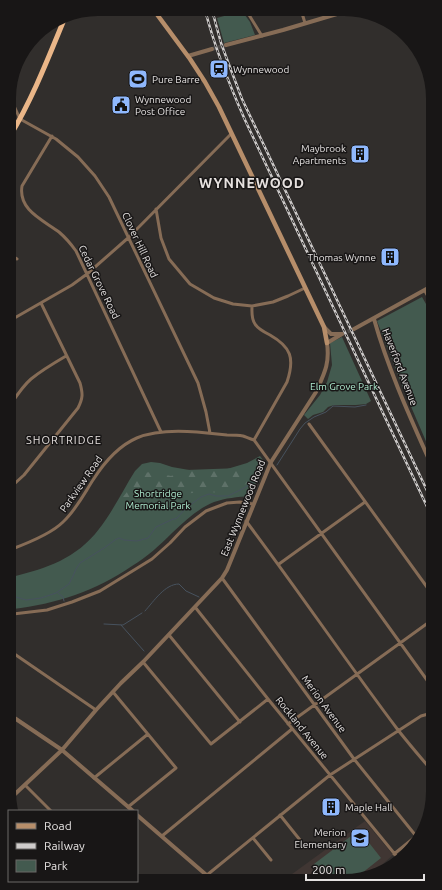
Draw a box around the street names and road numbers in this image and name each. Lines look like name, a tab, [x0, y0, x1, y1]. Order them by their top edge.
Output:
street label: Clover Hill Road	[120, 210, 160, 280]
street label: Cedar Grove Road	[76, 243, 122, 321]
street label: Haverford Avenue	[380, 327, 420, 407]
street label: Parkview Road	[58, 454, 104, 514]
street label: East Wynnewood Road	[219, 458, 267, 558]
street label: Merion Avenue	[300, 673, 348, 735]
street label: Rockland Avenue	[273, 695, 331, 761]

